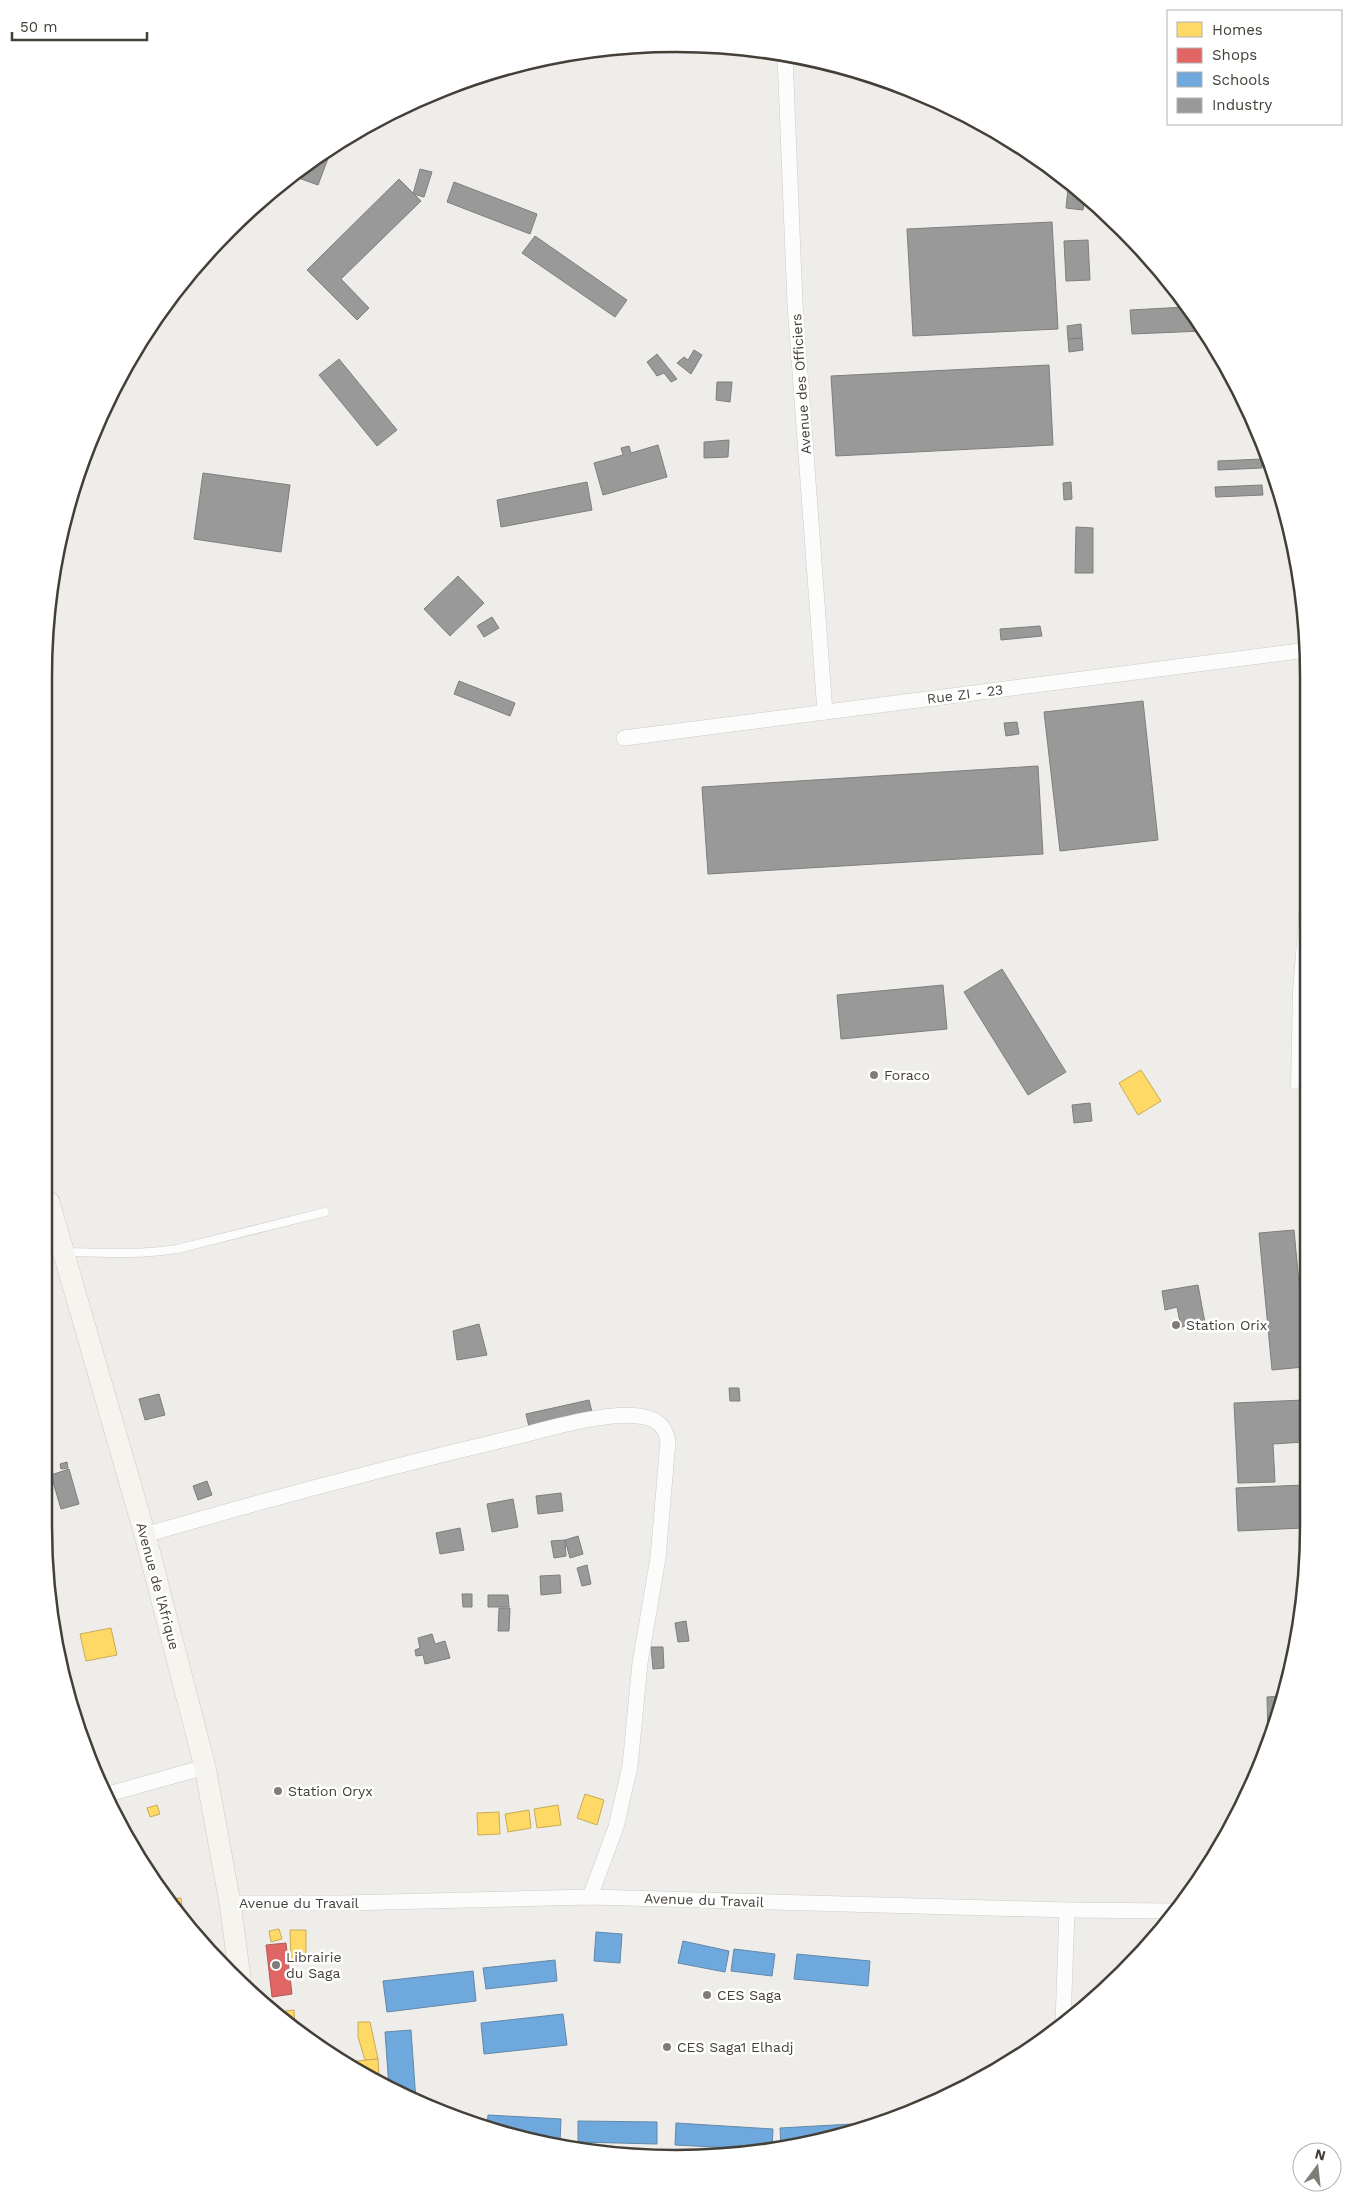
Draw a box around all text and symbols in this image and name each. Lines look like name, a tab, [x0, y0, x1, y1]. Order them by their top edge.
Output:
scale bar	[12, 10, 148, 42]
legend	[1167, 10, 1342, 125]
text: 50 m	[20, 18, 57, 36]
text: Homes	[1212, 21, 1263, 39]
text: Shops	[1212, 46, 1257, 64]
text: Schools	[1212, 71, 1270, 89]
text: Industry	[1212, 96, 1273, 114]
street label: Avenue des Officiers	[788, 313, 814, 455]
street label: Rue ZI - 23	[926, 681, 1004, 707]
place label: Foraco	[884, 1067, 930, 1083]
marker: Foraco	[868, 1069, 880, 1081]
place label: Station Orix	[1186, 1317, 1267, 1333]
marker: Station Orix	[1170, 1319, 1182, 1331]
street label: Avenue de l'Afrique	[133, 1521, 183, 1651]
place label: Station Oryx	[288, 1783, 373, 1799]
marker: Station Oryx	[272, 1785, 284, 1797]
street label: Avenue du Travail	[644, 1890, 765, 1910]
street label: Avenue du Travail	[239, 1895, 360, 1911]
place label: Librairie du Saga	[286, 1949, 342, 1981]
marker: Librairie du Saga	[270, 1959, 282, 1971]
place label: CES Saga	[717, 1987, 781, 2003]
marker: CES Saga	[701, 1989, 713, 2001]
place label: CES Saga1 Elhadj	[677, 2039, 793, 2055]
marker: CES Saga1 Elhadj	[661, 2041, 673, 2053]
north arrow	[1292, 2142, 1342, 2192]
text: N	[1313, 2145, 1327, 2164]

